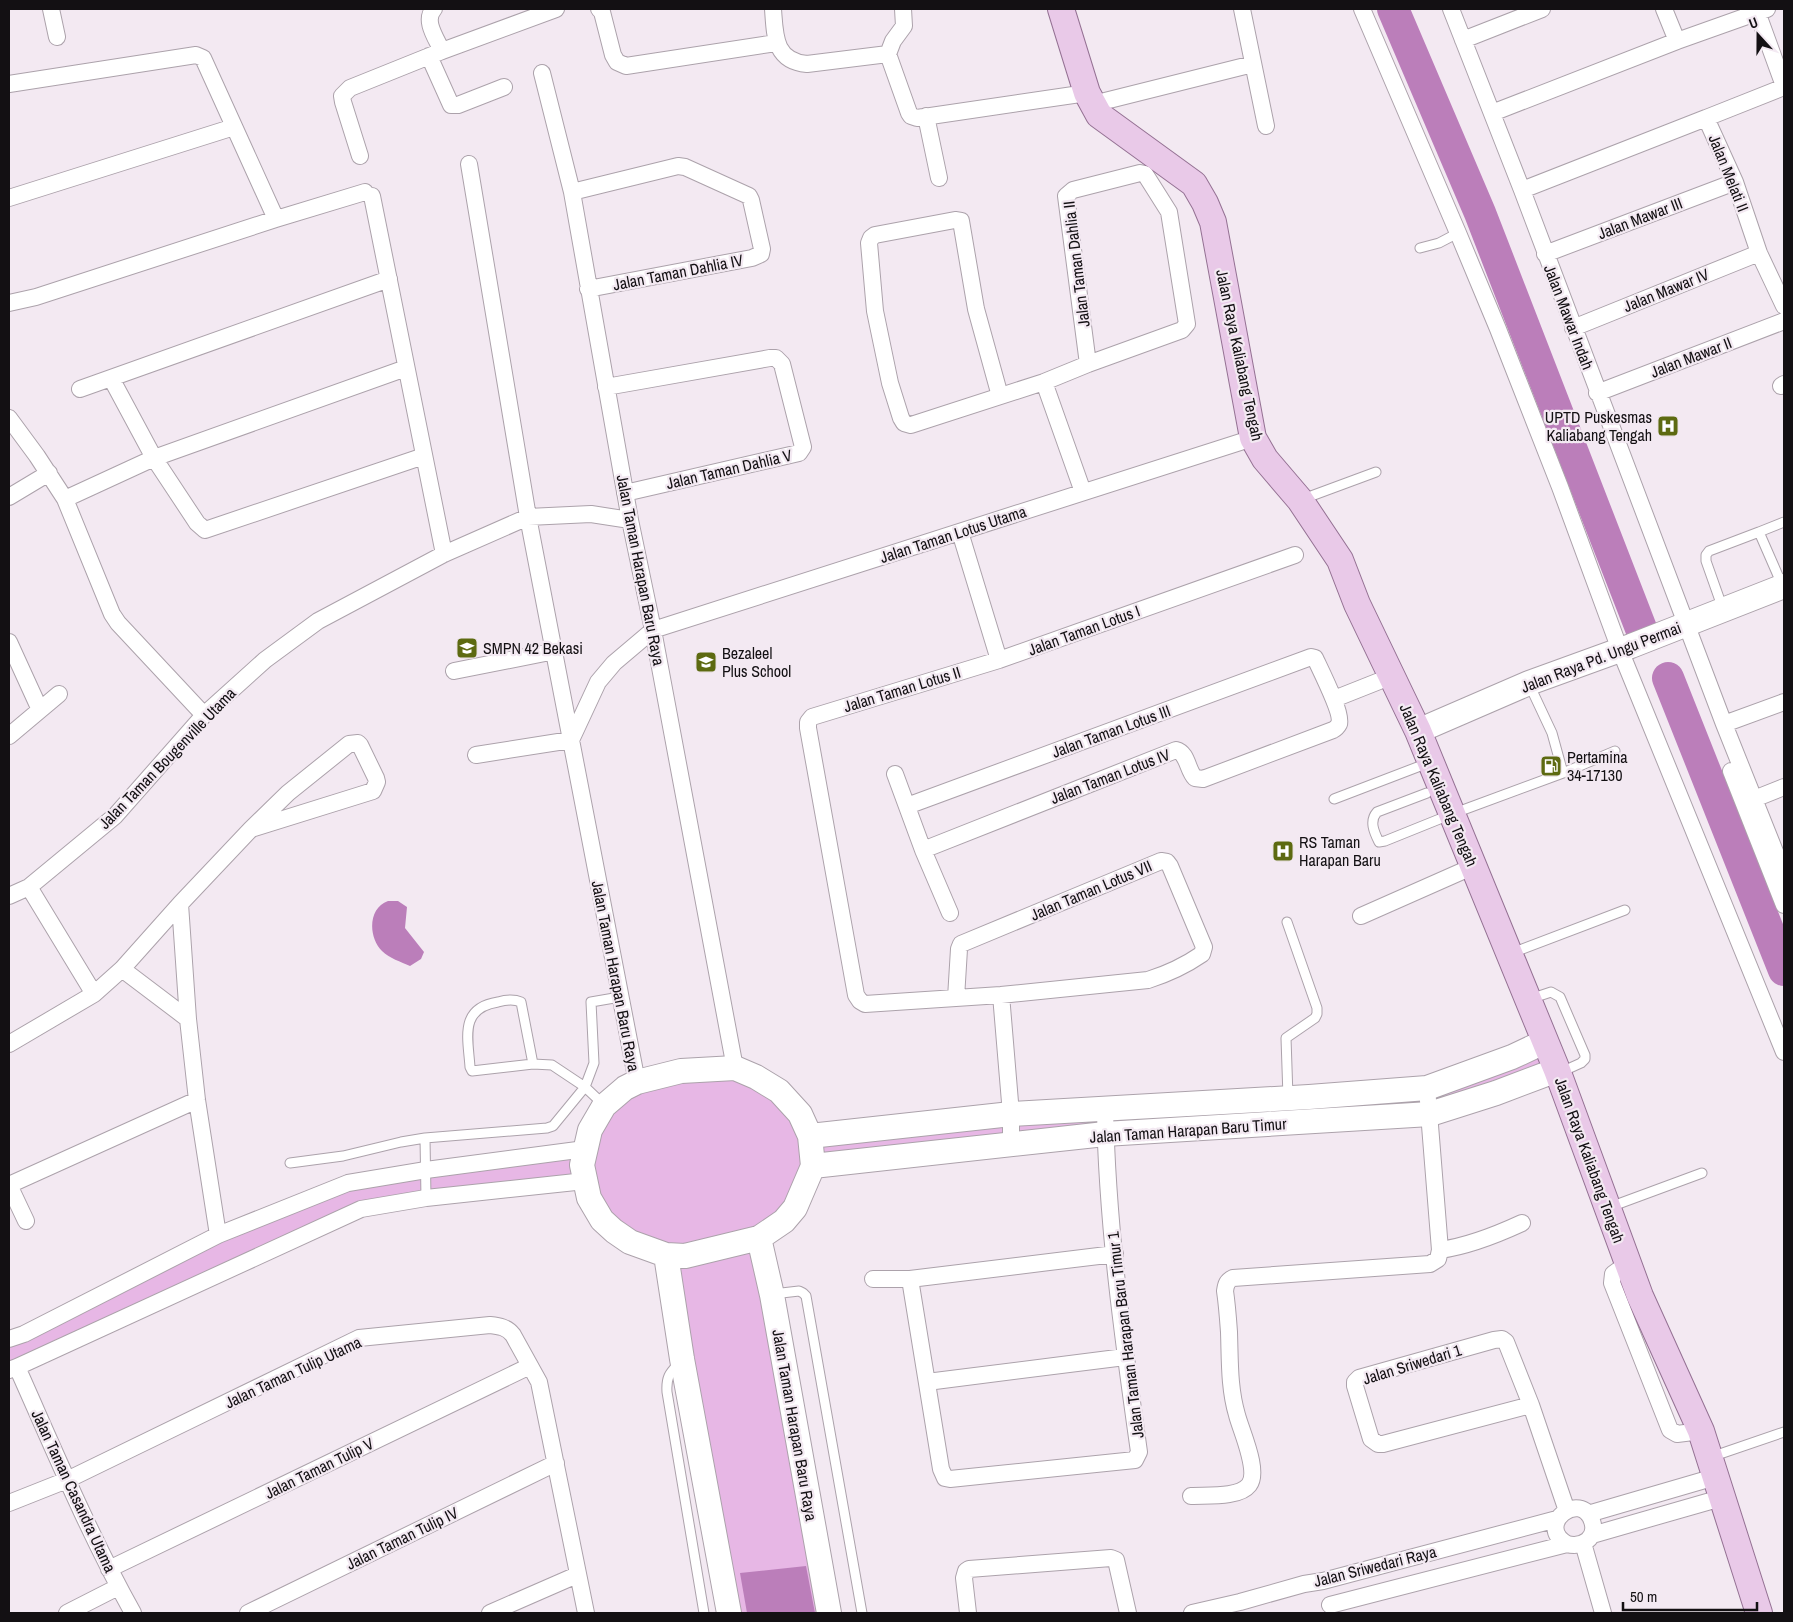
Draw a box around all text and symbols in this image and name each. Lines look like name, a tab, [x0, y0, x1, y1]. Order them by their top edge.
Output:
north arrow	[1733, 10, 1783, 60]
text: U	[1746, 13, 1760, 33]
street label: Jalan Melati II	[1704, 131, 1754, 215]
street label: Jalan Mawar III	[1595, 192, 1685, 244]
street label: Jalan Taman Dahlia II	[1057, 200, 1095, 328]
street label: Jalan Taman Dahlia IV	[611, 249, 745, 295]
street label: Jalan Mawar Indah	[1539, 261, 1599, 373]
street label: Jalan Mawar IV	[1620, 263, 1712, 317]
street label: Jalan Raya Kaliabang Tengah	[1211, 267, 1269, 443]
street label: Jalan Mawar II	[1647, 331, 1735, 383]
place label: UPTD Puskesmas Kaliabang Tengah	[1545, 406, 1652, 446]
hospital icon: UPTD Puskesmas Kaliabang Tengah	[1656, 414, 1680, 438]
street label: Jalan Taman Dahlia V	[664, 444, 794, 494]
street label: Jalan Taman Harapan Baru Raya	[612, 473, 670, 668]
street label: Jalan Taman Lotus Utama	[877, 500, 1030, 568]
street label: Jalan Taman Lotus I	[1025, 600, 1143, 660]
street label: Jalan Raya Pd. Ungu Permai	[1518, 616, 1684, 698]
school or university icon: SMPN 42 Bekasi	[455, 636, 479, 660]
place label: SMPN 42 Bekasi	[483, 637, 583, 659]
place label: Bezaleel Plus School	[722, 642, 791, 682]
school or university icon: Bezaleel Plus School	[694, 650, 718, 674]
street label: Jalan Taman Lotus II	[841, 661, 963, 717]
street label: Jalan Taman Bougenville Utama	[93, 682, 241, 834]
street label: Jalan Taman Lotus III	[1049, 699, 1173, 763]
street label: Jalan Raya Kaliabang Tengah	[1395, 700, 1483, 870]
street label: Jalan Taman Lotus IV	[1047, 743, 1173, 809]
place label: Pertamina 34-17130	[1567, 746, 1628, 786]
fuel station icon: Pertamina 34-17130	[1539, 754, 1563, 778]
place label: RS Taman Harapan Baru	[1299, 831, 1381, 871]
hospital icon: RS Taman Harapan Baru	[1271, 839, 1295, 863]
street label: Jalan Taman Lotus VII	[1027, 855, 1155, 925]
street label: Jalan Taman Harapan Baru Raya	[587, 879, 645, 1074]
street label: Jalan Raya Kaliabang Tengah	[1550, 1074, 1630, 1246]
street label: Jalan Taman Harapan Baru Timur	[1089, 1112, 1288, 1148]
street label: Jalan Taman Harapan Baru Timur 1	[1101, 1230, 1149, 1440]
street label: Jalan Taman Harapan Baru Raya	[767, 1328, 823, 1523]
street label: Jalan Taman Tulip Utama	[221, 1330, 365, 1413]
street label: Jalan Sriwedari 1	[1360, 1338, 1465, 1389]
street label: Jalan Taman Casandra Utama	[27, 1406, 122, 1577]
street label: Jalan Taman Tulip V	[261, 1432, 377, 1504]
street label: Jalan Taman Tulip IV	[342, 1501, 462, 1575]
street label: Jalan Sriwedari Raya	[1311, 1540, 1439, 1592]
scale bar	[1623, 1580, 1757, 1612]
text: 50 m	[1630, 1586, 1657, 1607]

